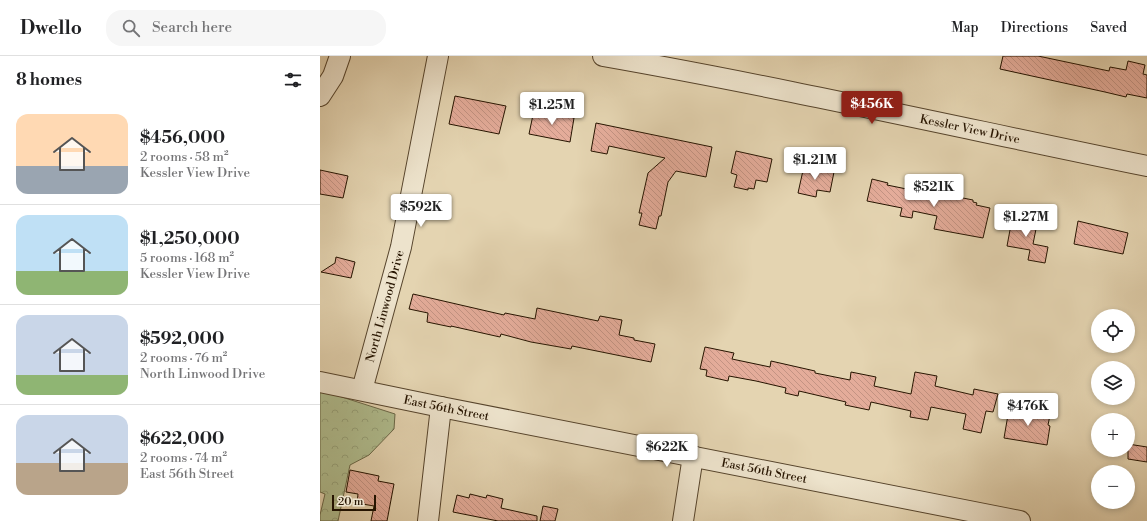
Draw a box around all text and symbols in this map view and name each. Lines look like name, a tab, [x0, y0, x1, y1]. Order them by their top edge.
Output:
search box	[106, 10, 386, 46]
text: Dwello	[20, 16, 82, 40]
icon: search	[120, 17, 142, 39]
text: Search here	[152, 18, 232, 37]
text: Map	[951, 19, 979, 37]
text: Directions	[1001, 19, 1068, 37]
text: Saved	[1090, 19, 1127, 37]
text: 8 homes	[16, 69, 82, 91]
icon: filters	[282, 69, 304, 91]
pin: $456K	[844, 91, 900, 125]
pin: $1.25M	[519, 92, 585, 126]
text: $456K	[850, 96, 894, 112]
text: $1.25M	[529, 97, 575, 113]
street label: Kessler View Drive	[918, 112, 1021, 147]
text: $456,000	[140, 127, 225, 149]
icon: home	[48, 130, 96, 178]
pin: $1.21M	[782, 147, 848, 181]
text: 2 rooms · 58 m²	[140, 149, 229, 165]
text: $1.21M	[793, 152, 837, 168]
text: Kessler View Drive	[140, 165, 250, 181]
pin: $521K	[906, 174, 962, 208]
text: $521K	[914, 179, 954, 195]
pin: $592K	[393, 194, 449, 228]
text: $592K	[400, 199, 442, 215]
pin: $1.27M	[993, 204, 1059, 238]
text: $1.27M	[1003, 209, 1049, 225]
text: $1,250,000	[140, 228, 240, 250]
icon: home	[48, 231, 96, 279]
street label: North Linwood Drive	[363, 248, 408, 364]
text: 5 rooms · 168 m²	[140, 250, 234, 266]
text: Kessler View Drive	[140, 266, 250, 282]
map controls	[1091, 309, 1135, 509]
button: locate	[1091, 309, 1135, 353]
text: $592,000	[140, 328, 224, 350]
icon: home	[48, 331, 96, 379]
text: 2 rooms · 76 m²	[140, 350, 227, 366]
button: layers	[1091, 361, 1135, 405]
text: North Linwood Drive	[140, 366, 265, 382]
street label: East 56th Street	[402, 392, 491, 424]
pin: $476K	[1000, 393, 1056, 427]
text: $476K	[1007, 398, 1049, 414]
button: +	[1091, 413, 1135, 457]
text: $622,000	[140, 428, 224, 450]
icon: home	[48, 431, 96, 479]
pin: $622K	[639, 434, 695, 468]
text: $622K	[646, 439, 688, 455]
text: 2 rooms · 74 m²	[140, 450, 227, 466]
street label: East 56th Street	[720, 455, 809, 487]
button: −	[1091, 465, 1135, 509]
text: East 56th Street	[140, 466, 234, 482]
scale bar	[332, 493, 376, 512]
text: 20 m	[338, 495, 363, 509]

